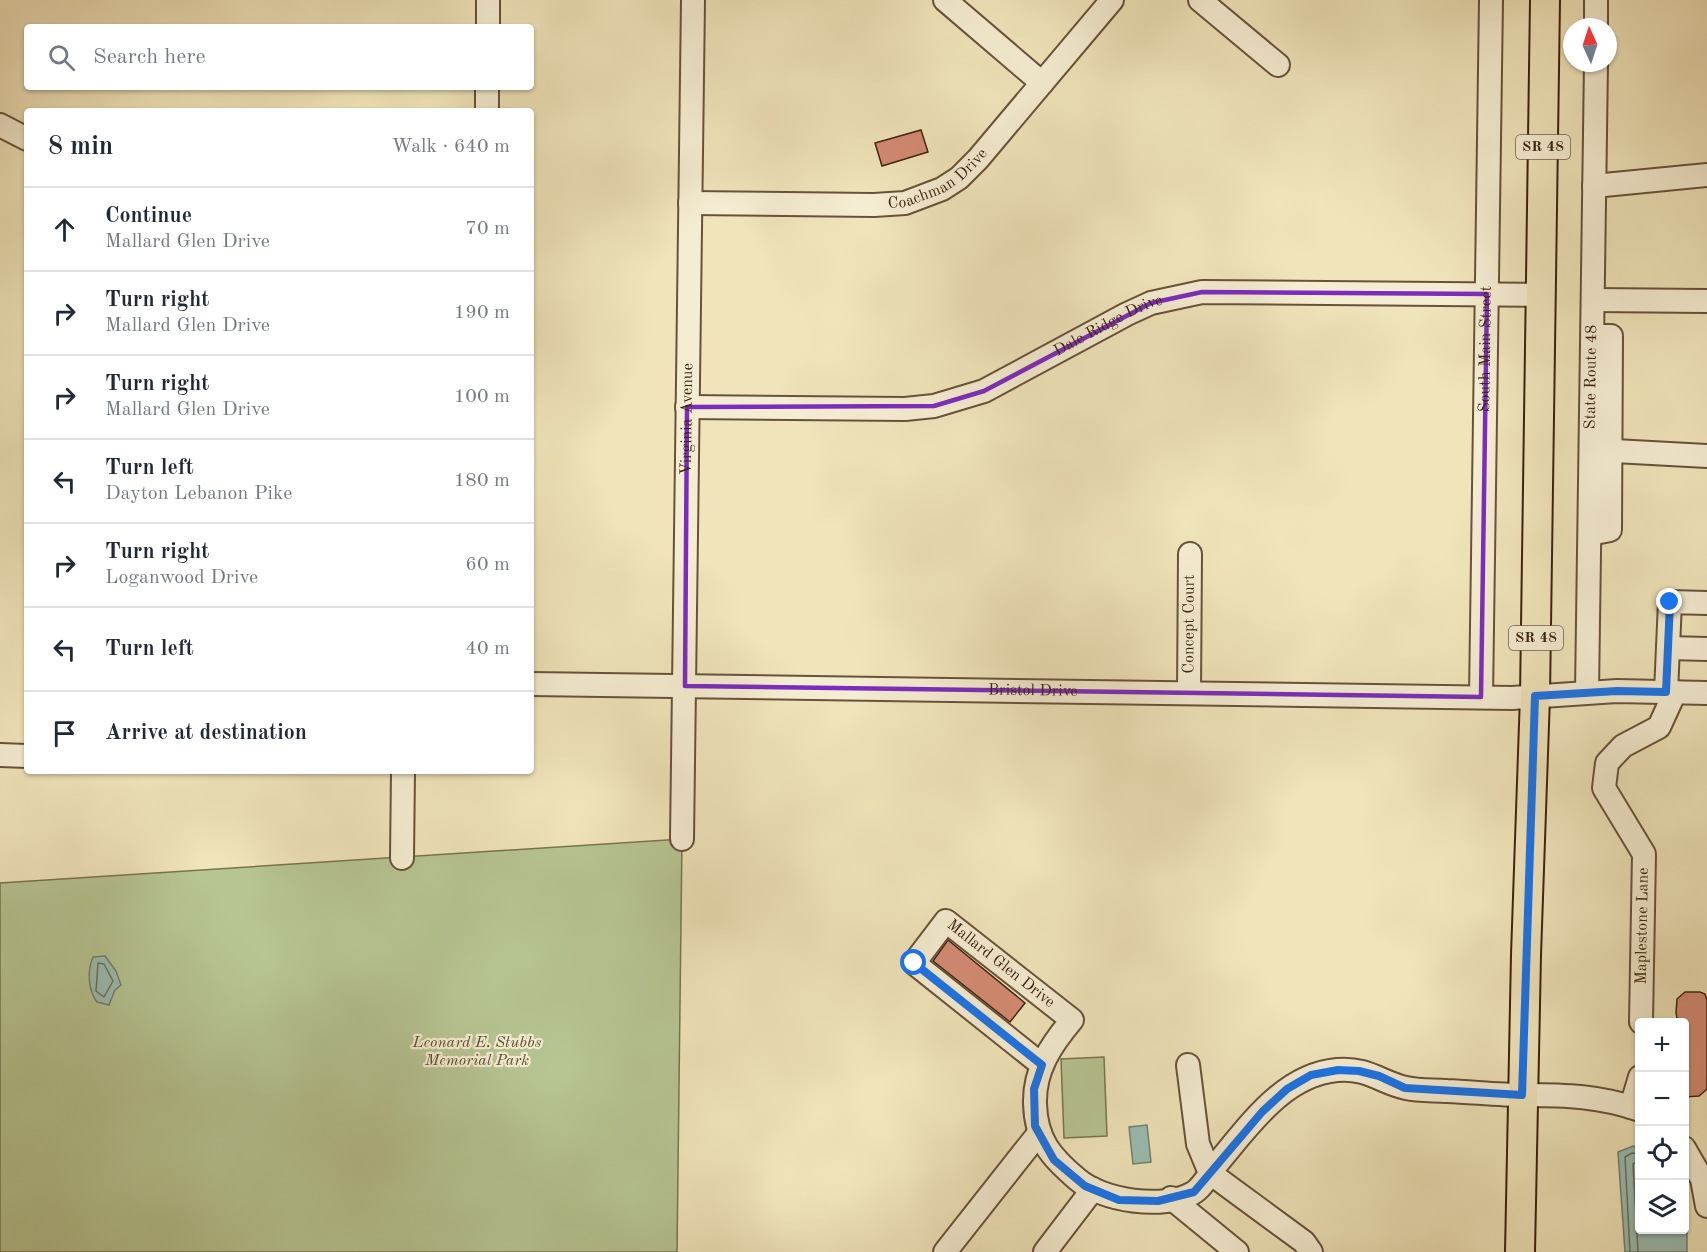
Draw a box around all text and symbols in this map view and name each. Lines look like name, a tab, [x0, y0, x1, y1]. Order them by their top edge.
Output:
north arrow	[1563, 18, 1617, 72]
search box	[24, 24, 534, 90]
icon: search	[45, 41, 78, 74]
text: Search here	[93, 46, 206, 68]
text: 8 min	[48, 134, 113, 160]
road number: SR 48	[1516, 135, 1570, 159]
text: Walk · 640 m	[391, 137, 510, 157]
street label: Coachman Drive	[887, 146, 991, 212]
text: Continue	[105, 205, 192, 227]
icon: ahead	[48, 213, 81, 246]
text: 70 m	[465, 219, 510, 239]
text: Mallard Glen Drive	[105, 232, 270, 252]
street label: South Main Street	[1477, 285, 1495, 412]
text: Turn right	[105, 289, 209, 311]
street label: Dale Ridge Drive	[1051, 293, 1164, 360]
icon: right	[48, 297, 81, 330]
text: 190 m	[454, 303, 510, 323]
text: Mallard Glen Drive	[105, 316, 270, 336]
street label: State Route 48	[1583, 324, 1600, 430]
street label: Virginia Avenue	[679, 363, 696, 475]
text: Turn right	[105, 373, 209, 395]
icon: right	[48, 381, 81, 414]
text: 100 m	[454, 387, 510, 407]
text: Mallard Glen Drive	[105, 400, 270, 420]
text: Turn left	[105, 457, 194, 479]
icon: left	[48, 465, 81, 498]
text: 180 m	[454, 471, 510, 491]
text: Dayton Lebanon Pike	[105, 484, 293, 504]
text: Turn right	[105, 541, 209, 563]
icon: right	[48, 549, 81, 582]
text: 60 m	[465, 555, 510, 575]
text: Loganwood Drive	[105, 568, 258, 588]
street label: Concept Court	[1181, 574, 1198, 674]
route end	[1656, 588, 1682, 614]
road number: SR 48	[1509, 626, 1563, 650]
icon: left	[48, 633, 81, 666]
text: Turn left	[105, 638, 194, 660]
text: 40 m	[465, 639, 510, 659]
street label: Bristol Drive	[988, 683, 1078, 700]
icon: arrive	[48, 717, 81, 750]
text: Arrive at destination	[105, 722, 307, 744]
street label: Maplestone Lane	[1634, 867, 1652, 985]
street label: Mallard Glen Drive	[944, 917, 1058, 1011]
route start	[900, 949, 926, 975]
map controls	[1635, 1018, 1689, 1234]
button: +	[1635, 1018, 1689, 1072]
park label: Leonard E. Stubbs Memorial Park	[412, 1035, 542, 1069]
button: −	[1635, 1072, 1689, 1126]
button: locate	[1635, 1126, 1689, 1180]
button: layers	[1635, 1180, 1689, 1234]

